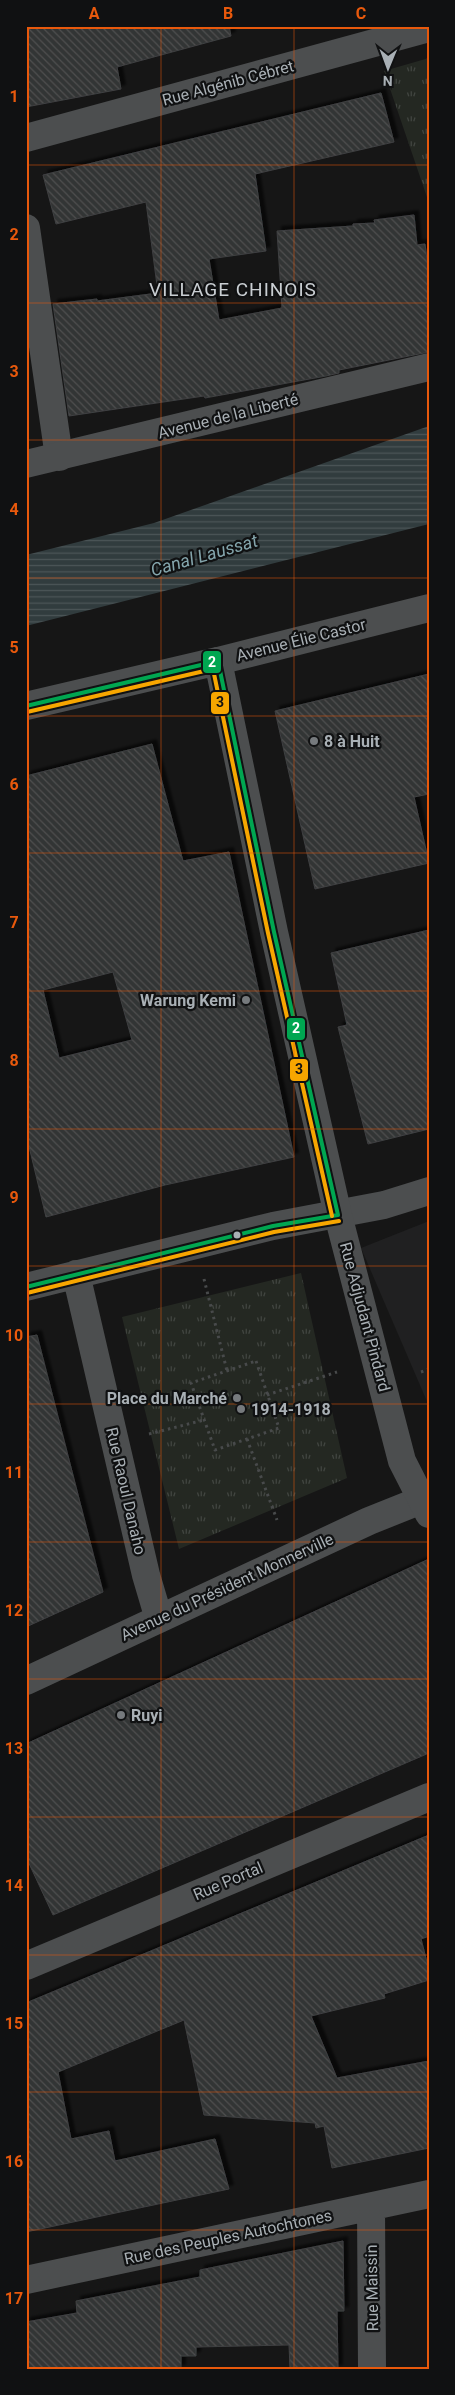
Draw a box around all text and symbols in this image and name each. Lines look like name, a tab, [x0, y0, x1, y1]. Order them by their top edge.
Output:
text: A	[89, 4, 100, 23]
text: B	[223, 4, 233, 23]
text: C	[356, 4, 366, 23]
north arrow	[362, 42, 412, 92]
street label: Rue Algénib Cébret	[160, 56, 296, 110]
text: N	[383, 73, 393, 89]
text: 1	[9, 87, 19, 106]
text: 2	[9, 225, 19, 244]
district label: VILLAGE CHINOIS	[149, 278, 317, 301]
text: 3	[9, 362, 19, 381]
street label: Avenue de la Liberté	[156, 389, 300, 443]
text: 4	[9, 500, 19, 519]
water label: Canal Laussat	[148, 530, 260, 580]
street label: Avenue Élie Castor	[234, 615, 368, 665]
text: 5	[9, 638, 19, 657]
line badge: 2	[202, 650, 222, 674]
text: 2	[208, 654, 216, 670]
line badge: 3	[210, 691, 230, 715]
text: 3	[216, 694, 224, 710]
place label: 8 à Huit	[324, 732, 380, 751]
marker: 8 à Huit	[308, 735, 320, 747]
text: 6	[9, 775, 19, 794]
text: 7	[9, 913, 19, 932]
place label: Warung Kemi	[140, 991, 236, 1010]
marker: Warung Kemi	[240, 994, 252, 1006]
line badge: 2	[286, 1017, 306, 1041]
text: 2	[292, 1020, 300, 1036]
text: 8	[9, 1051, 19, 1070]
line badge: 3	[289, 1058, 309, 1082]
text: 3	[295, 1061, 303, 1077]
text: 9	[9, 1188, 19, 1207]
unlabelled marker	[232, 1230, 242, 1240]
street label: Rue Adjudant Pindard	[336, 1240, 394, 1394]
text: 10	[5, 1326, 23, 1345]
place label: Place du Marché	[107, 1389, 227, 1408]
marker: Place du Marché	[231, 1392, 243, 1404]
place label: 1914-1918	[251, 1400, 331, 1419]
marker: 1914-1918	[235, 1403, 247, 1415]
street label: Rue Raoul Danaho	[102, 1425, 150, 1557]
text: 11	[5, 1463, 23, 1482]
street label: Avenue du Président Monnerville	[118, 1529, 336, 1645]
text: 12	[5, 1601, 23, 1620]
place label: Ruyi	[131, 1706, 163, 1725]
marker: Ruyi	[115, 1709, 127, 1721]
text: 13	[5, 1739, 23, 1758]
street label: Rue Portal	[190, 1858, 266, 1904]
text: 14	[5, 1876, 23, 1895]
text: 15	[5, 2014, 23, 2033]
text: 16	[5, 2152, 23, 2171]
street label: Rue des Peuples Autochtones	[122, 2206, 334, 2268]
street label: Rue Maissin	[362, 2244, 382, 2332]
text: 17	[5, 2289, 23, 2308]

